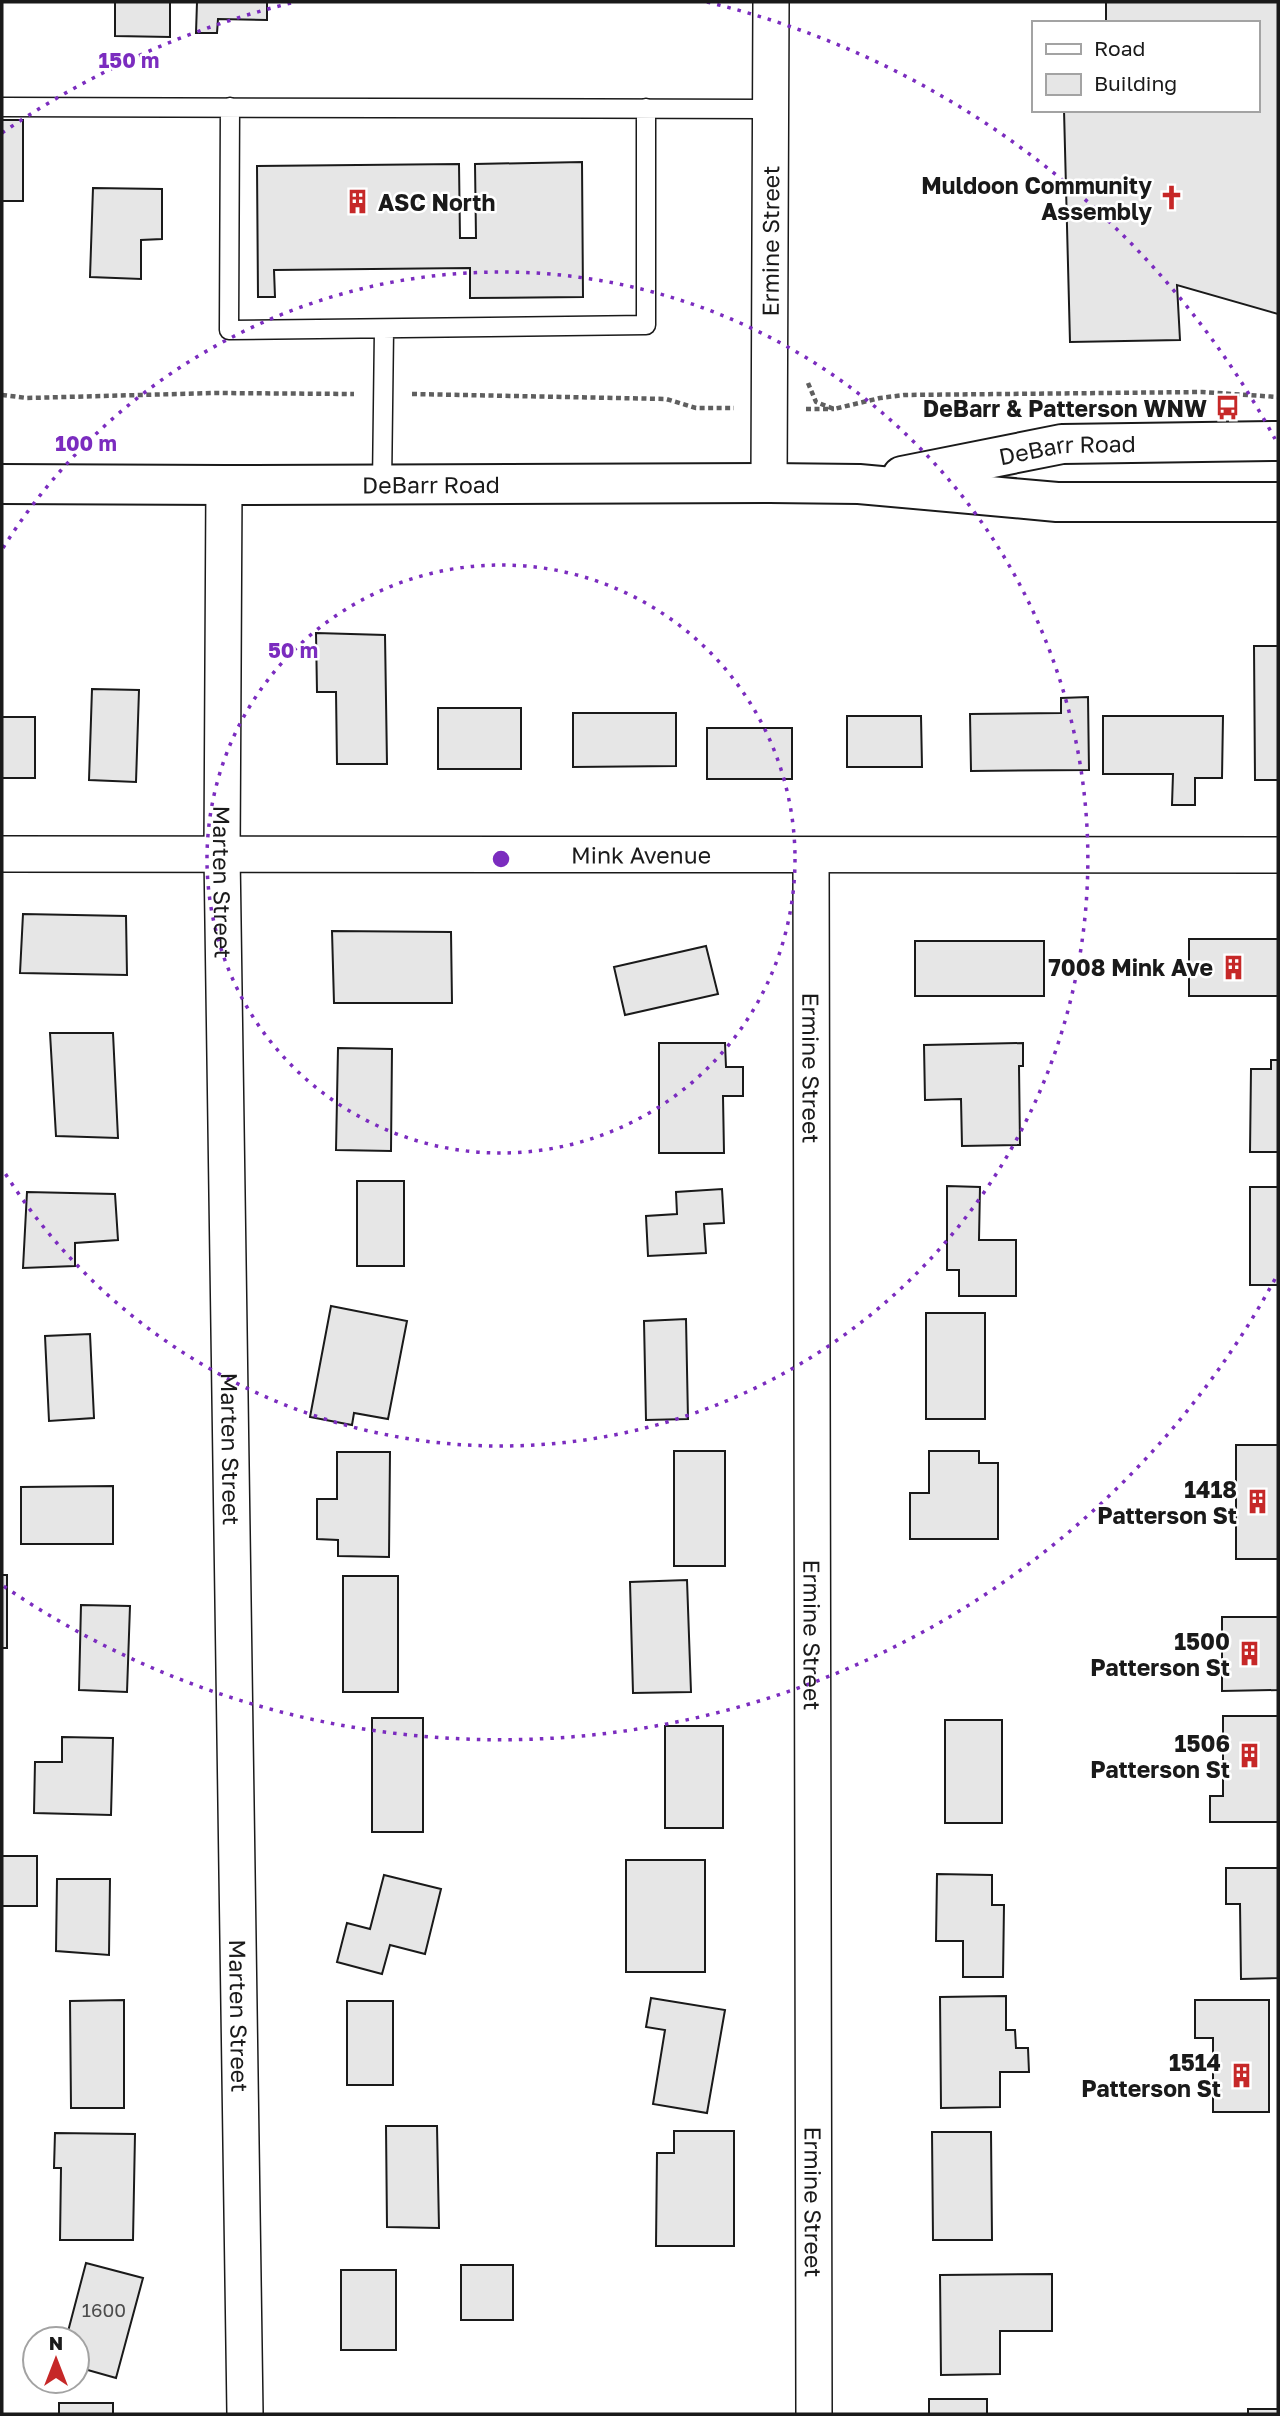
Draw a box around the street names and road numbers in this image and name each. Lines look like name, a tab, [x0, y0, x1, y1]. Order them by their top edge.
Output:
street label: Ermine Street	[756, 165, 784, 317]
street label: DeBarr Road	[996, 429, 1136, 470]
street label: DeBarr Road	[362, 470, 500, 498]
street label: Marten Street	[208, 806, 238, 959]
street label: Mink Avenue	[571, 840, 711, 869]
street label: Ermine Street	[797, 993, 826, 1143]
street label: Marten Street	[216, 1372, 246, 1526]
street label: Ermine Street	[798, 1560, 827, 1710]
street label: Marten Street	[224, 1939, 254, 2092]
street label: Ermine Street	[799, 2127, 828, 2277]

